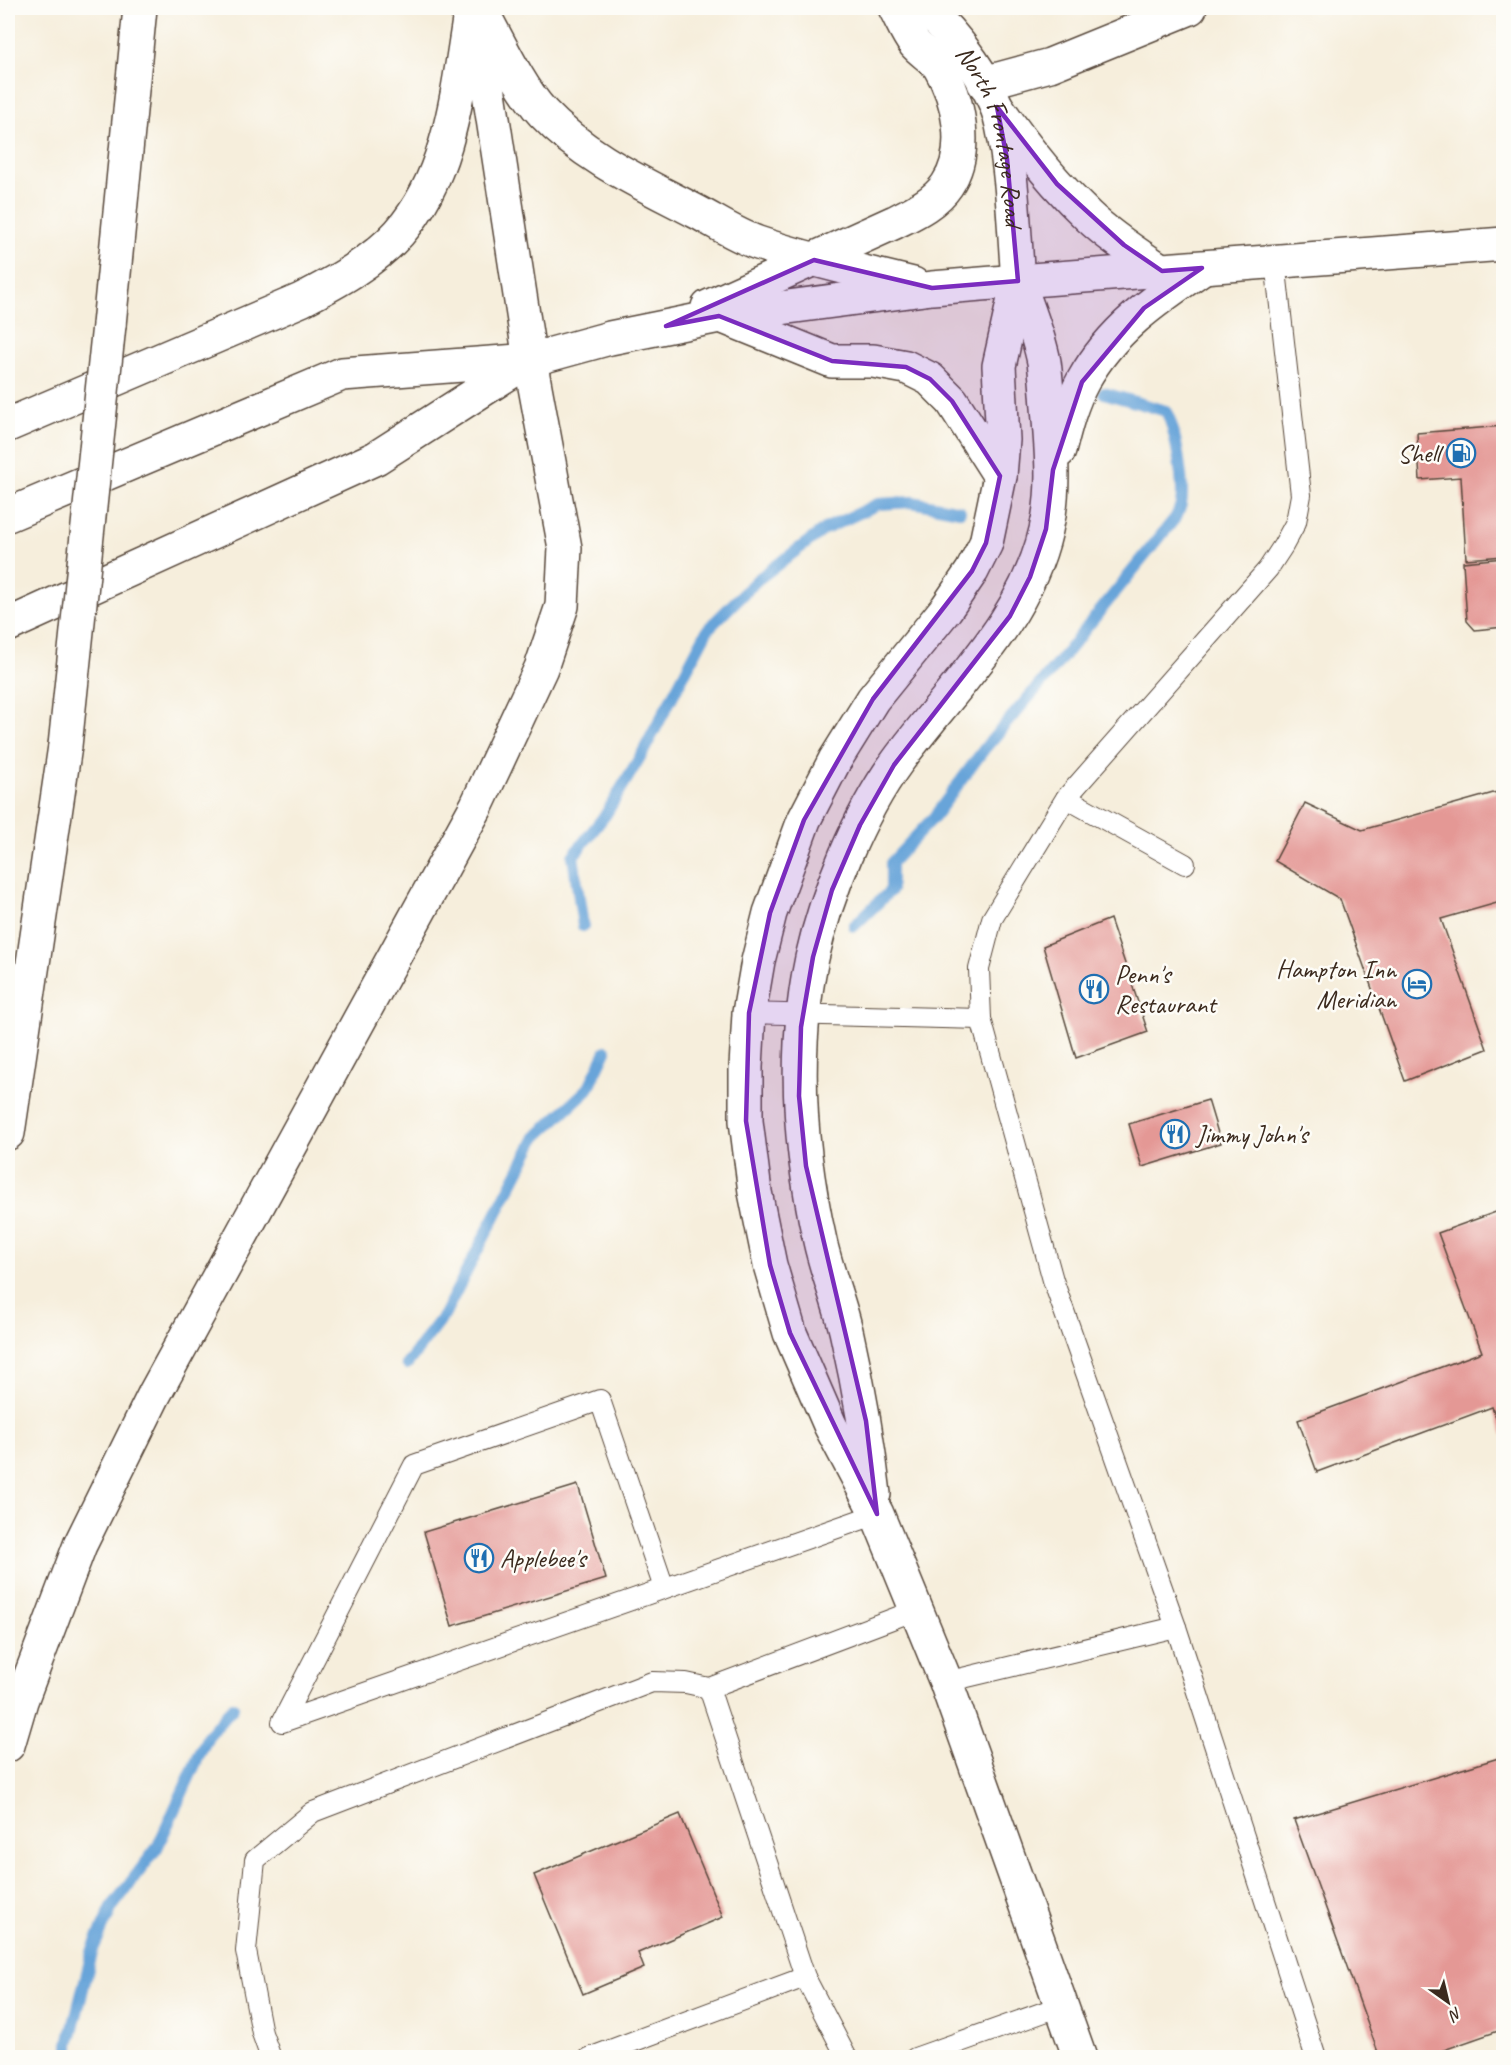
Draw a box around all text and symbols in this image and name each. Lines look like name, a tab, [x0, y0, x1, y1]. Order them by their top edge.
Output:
street label: North Frontage Road	[949, 38, 1031, 231]
place label: Shell	[1398, 437, 1445, 470]
fuel station icon: Shell	[1445, 437, 1477, 469]
place label: Hampton Inn Meridian	[1276, 953, 1397, 1016]
place label: Penn's Restaurant	[1115, 958, 1218, 1021]
hotel icon: Hampton Inn Meridian	[1401, 968, 1433, 1000]
restaurant icon: Penn's Restaurant	[1078, 973, 1110, 1005]
restaurant icon: Jimmy John's	[1159, 1118, 1191, 1150]
place label: Jimmy John's	[1194, 1118, 1310, 1151]
restaurant icon: Applebee's	[463, 1542, 495, 1574]
place label: Applebee's	[500, 1542, 588, 1575]
north arrow	[1418, 1972, 1478, 2032]
text: N	[1444, 2003, 1466, 2026]

